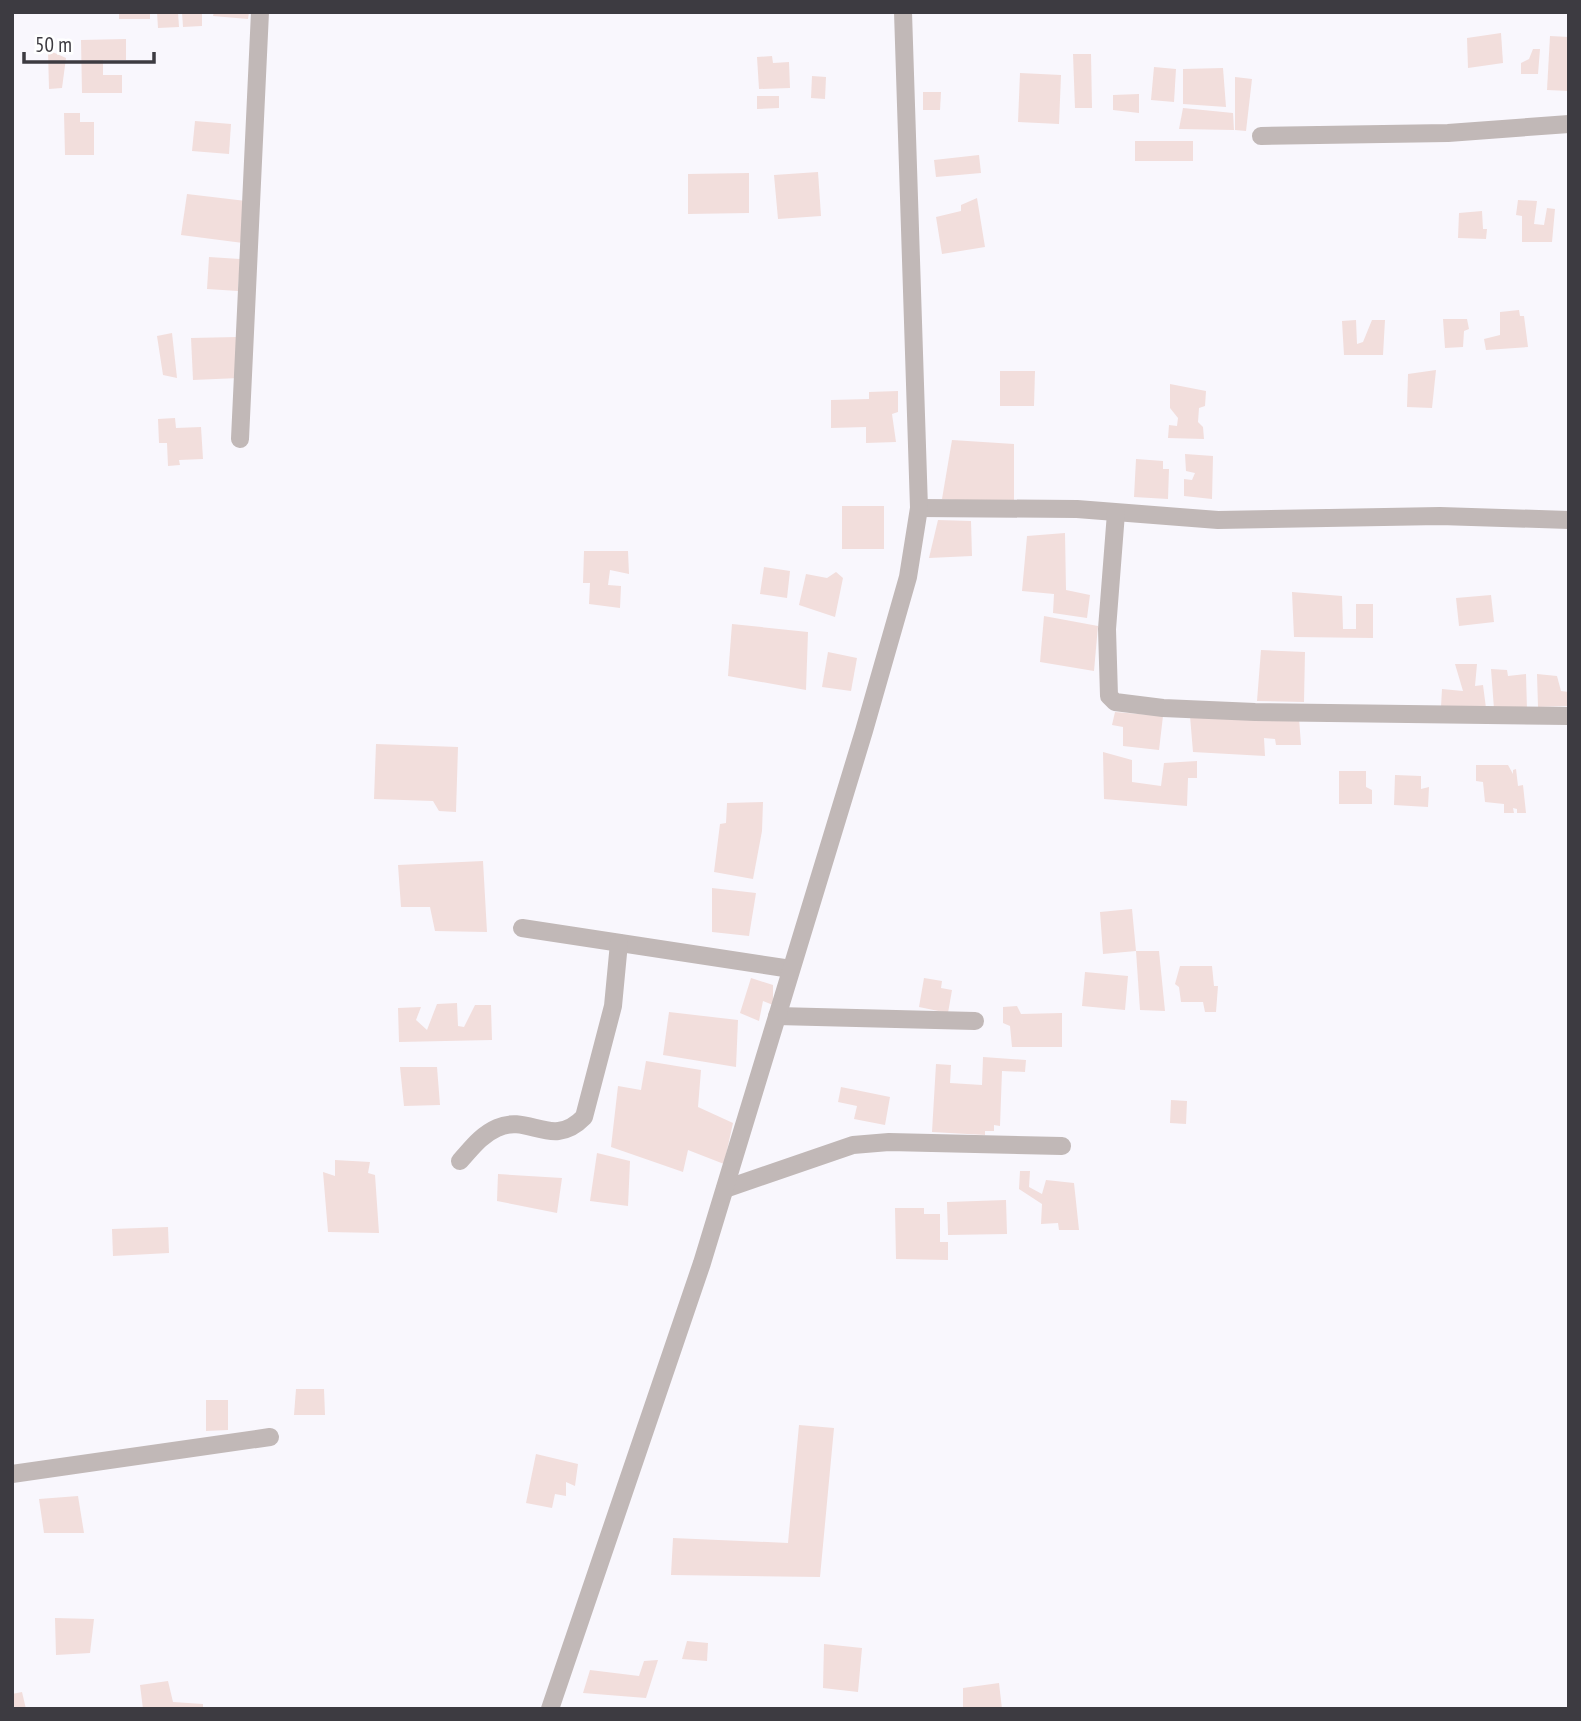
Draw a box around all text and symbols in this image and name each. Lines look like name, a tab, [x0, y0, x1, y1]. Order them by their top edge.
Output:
scale bar	[24, 21, 154, 65]
text: 50 m	[35, 31, 72, 58]

